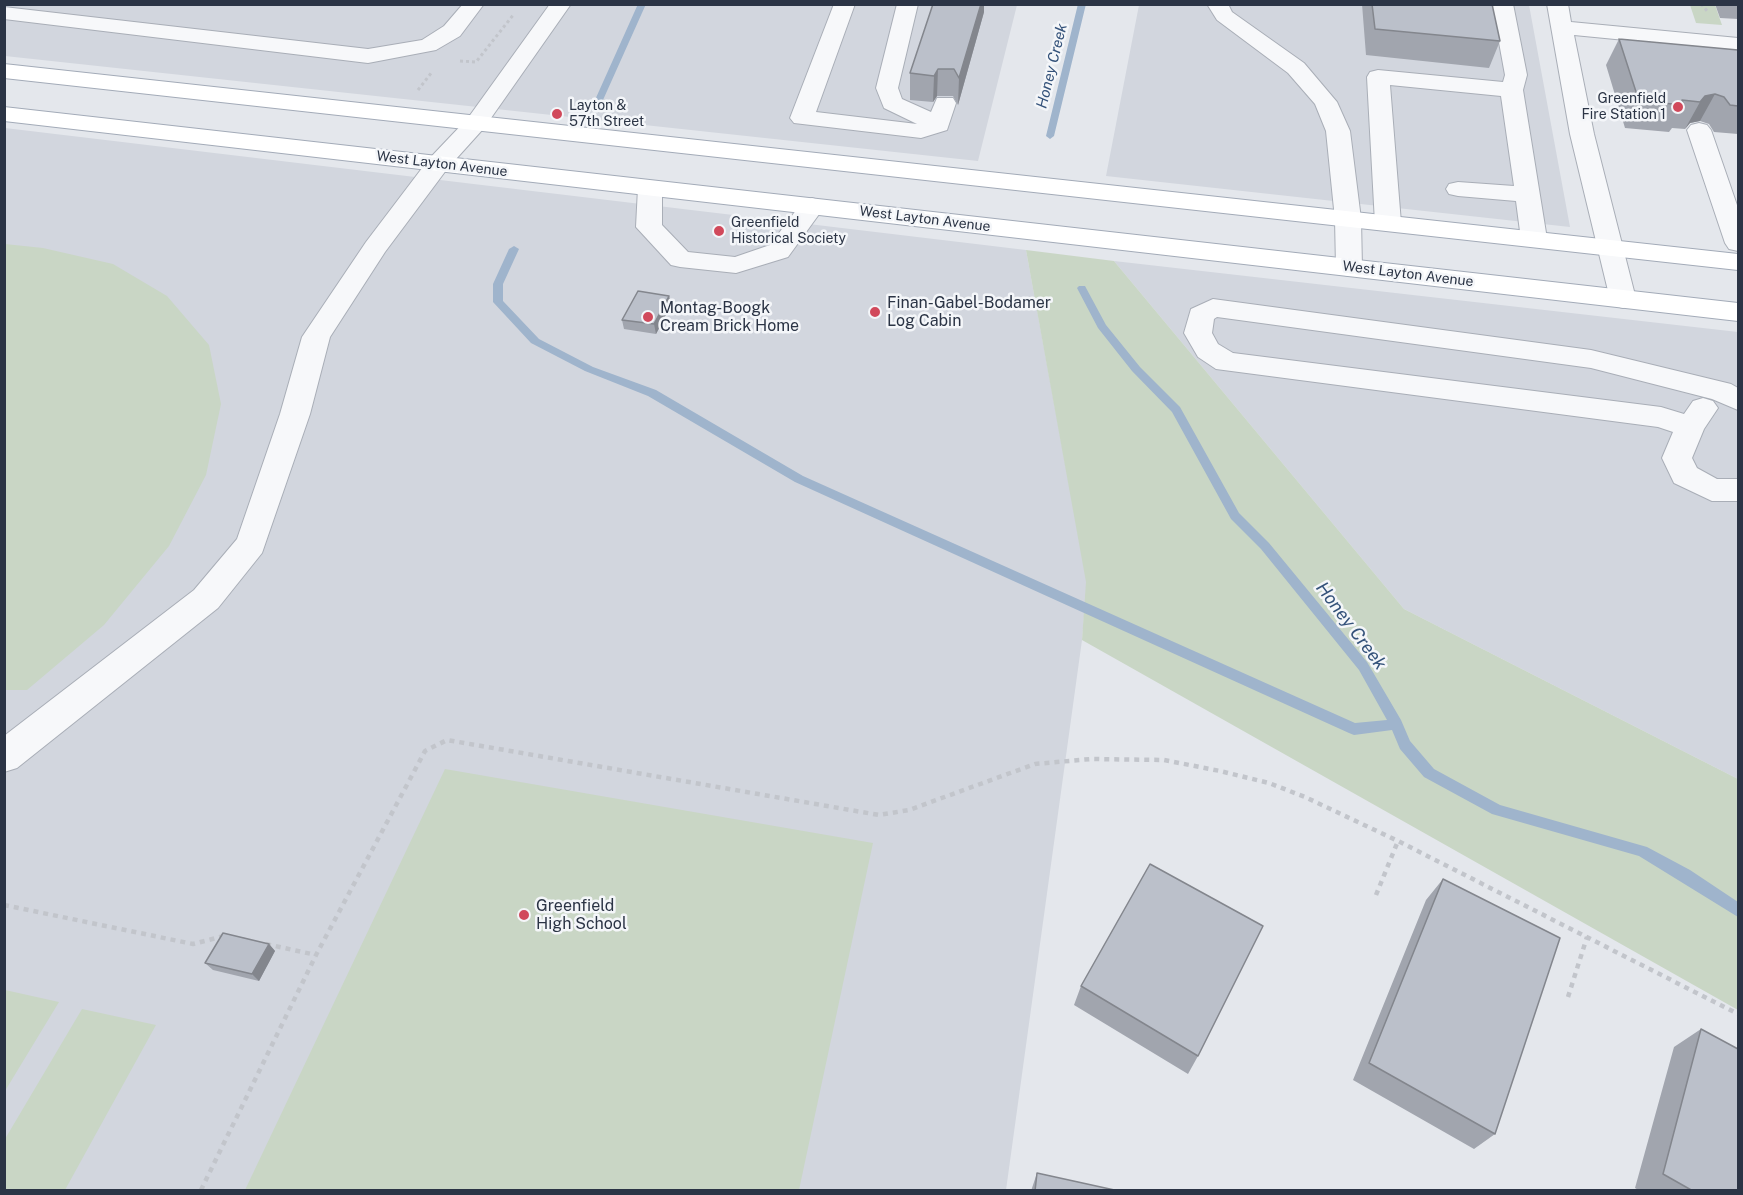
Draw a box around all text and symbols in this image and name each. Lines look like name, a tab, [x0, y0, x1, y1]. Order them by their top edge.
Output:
water label: Honey Creek	[1033, 22, 1071, 110]
place label: Greenfield Fire Station 1	[1581, 91, 1666, 124]
place label: Layton & 57th Street	[569, 98, 644, 130]
marker: Greenfield Fire Station 1	[1671, 100, 1685, 114]
marker: Layton & 57th Street	[550, 107, 564, 121]
street label: West Layton Avenue	[375, 148, 509, 180]
street label: West Layton Avenue	[858, 203, 992, 235]
place label: Greenfield Historical Society	[731, 215, 846, 248]
marker: Greenfield Historical Society	[712, 224, 726, 238]
street label: West Layton Avenue	[1341, 258, 1475, 290]
place label: Finan-Gabel-Bodamer Log Cabin	[887, 293, 1051, 331]
place label: Montag-Boogk Cream Brick Home	[660, 298, 799, 336]
marker: Finan-Gabel-Bodamer Log Cabin	[868, 305, 882, 319]
marker: Montag-Boogk Cream Brick Home	[641, 310, 655, 324]
water label: Honey Creek	[1311, 578, 1391, 674]
place label: Greenfield High School	[536, 896, 627, 934]
marker: Greenfield High School	[517, 908, 531, 922]

